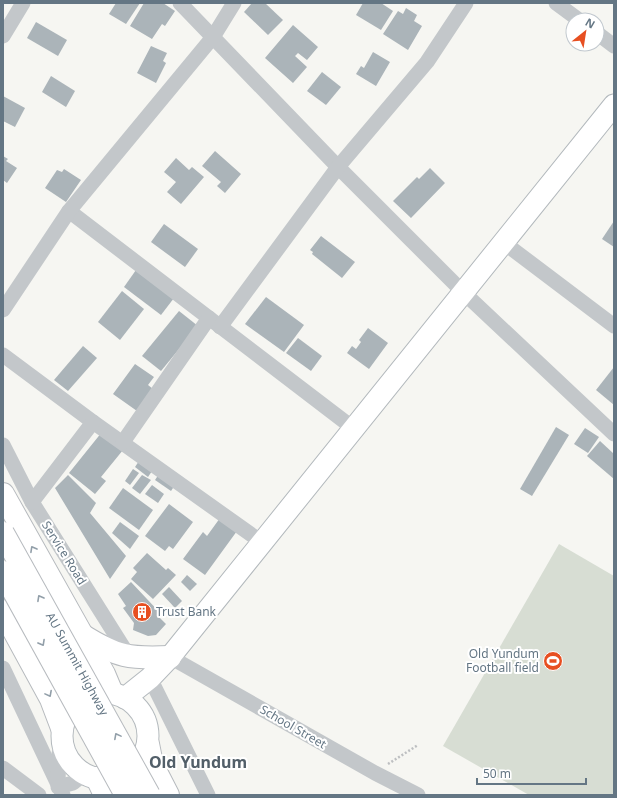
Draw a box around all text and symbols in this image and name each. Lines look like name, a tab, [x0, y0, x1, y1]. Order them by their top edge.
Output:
north arrow	[565, 12, 605, 52]
text: N	[583, 14, 598, 32]
street label: Service Road	[38, 518, 91, 588]
one-way arrow	[30, 545, 38, 553]
one-way arrow	[37, 595, 44, 602]
building icon: Trust Bank	[131, 601, 153, 623]
place label: Trust Bank	[156, 603, 217, 620]
street label: AU Summit Highway	[42, 609, 113, 719]
one-way arrow	[38, 639, 45, 646]
place label: Old Yundum Football field	[466, 645, 539, 676]
sports icon: Old Yundum Football field	[542, 650, 564, 672]
one-way arrow	[44, 690, 51, 698]
street label: School Street	[257, 701, 330, 753]
one-way arrow	[114, 733, 122, 740]
district label: Old Yundum	[149, 751, 247, 773]
scale bar	[477, 760, 586, 786]
text: 50 m	[483, 765, 511, 782]

